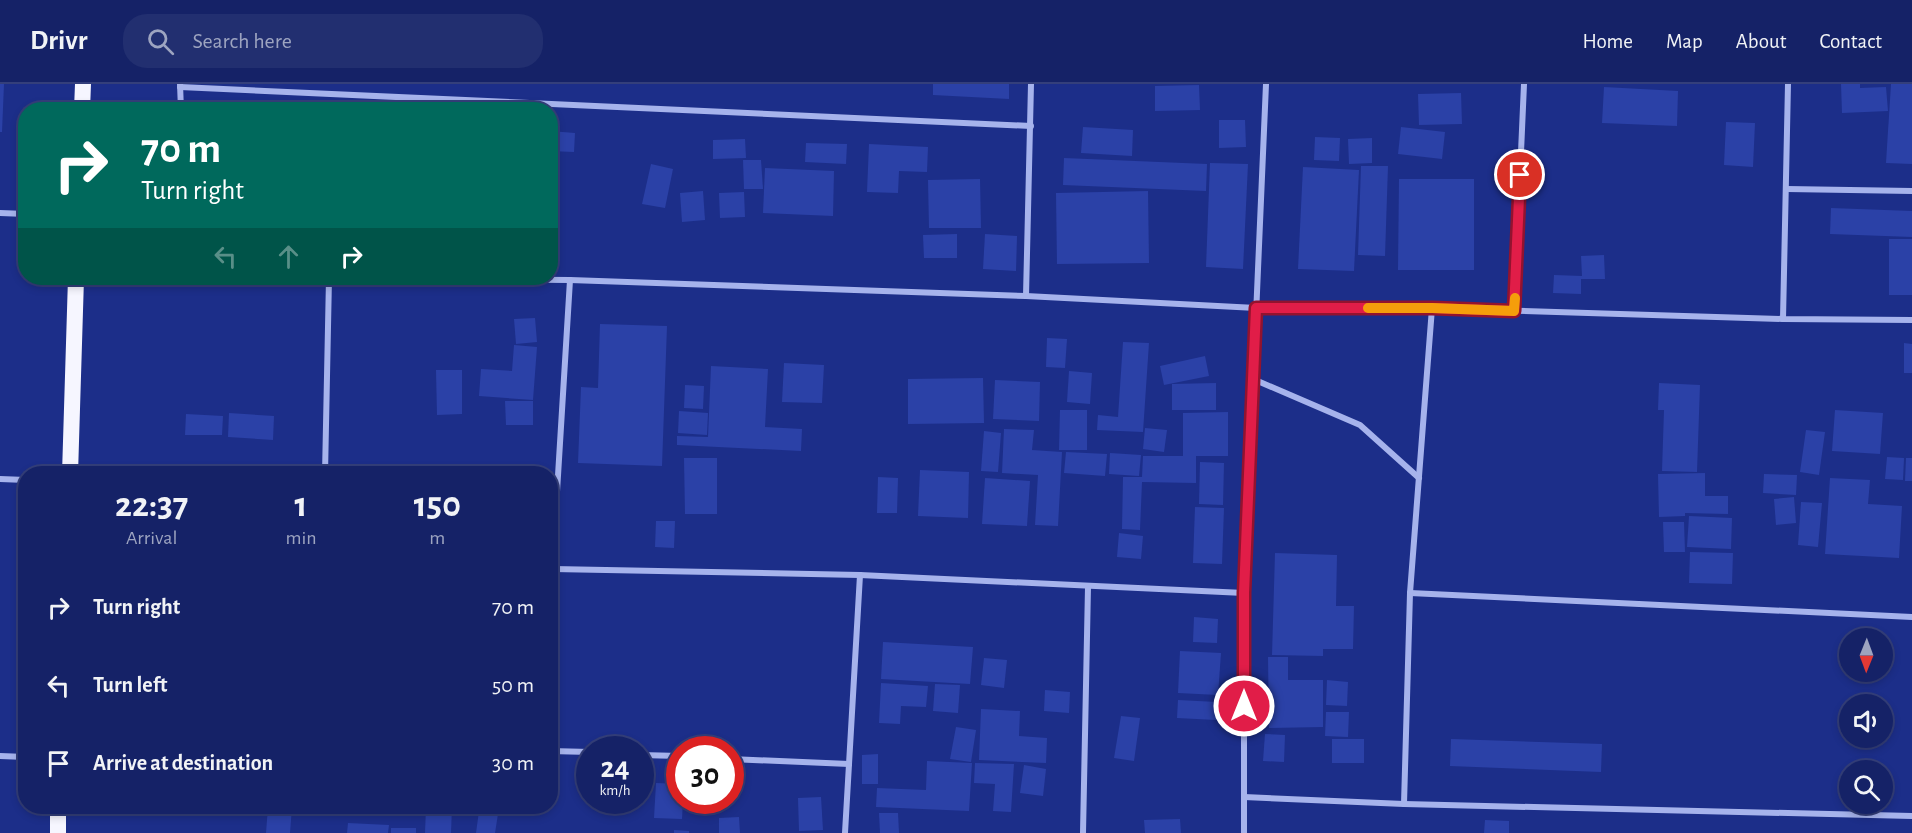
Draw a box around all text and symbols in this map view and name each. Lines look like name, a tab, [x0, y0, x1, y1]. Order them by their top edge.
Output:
search box	[123, 14, 543, 68]
icon: search	[144, 25, 177, 58]
text: Drivr	[30, 27, 87, 55]
text: Search here	[192, 30, 292, 52]
text: Home	[1582, 31, 1633, 52]
text: Map	[1666, 31, 1703, 52]
text: About	[1736, 31, 1786, 52]
text: Contact	[1819, 31, 1882, 52]
icon: right	[42, 126, 120, 204]
text: 70 m	[141, 128, 221, 170]
pin	[1494, 149, 1545, 200]
icon: arrive	[1503, 158, 1536, 191]
text: Turn right	[141, 177, 244, 204]
icon: left	[209, 240, 242, 273]
icon: ahead	[272, 240, 305, 273]
icon: right	[335, 240, 368, 273]
text: 22:37	[115, 487, 188, 523]
text: 1	[294, 487, 307, 523]
text: 150	[414, 487, 461, 523]
text: Arrival	[126, 528, 177, 548]
text: min	[285, 528, 317, 548]
text: m	[429, 528, 445, 548]
icon: right	[42, 591, 75, 624]
text: Turn right	[93, 596, 180, 618]
text: 70 m	[492, 596, 534, 618]
north arrow	[1839, 628, 1893, 682]
map controls	[1839, 628, 1893, 814]
icon: left	[42, 669, 75, 702]
text: Turn left	[93, 674, 167, 696]
text: 50 m	[492, 674, 534, 696]
position arrow	[1212, 674, 1276, 738]
button: sound	[1839, 694, 1893, 748]
speed limit sign: 30	[666, 736, 744, 814]
icon: arrive	[42, 747, 75, 780]
text: Arrive at destination	[93, 752, 273, 774]
text: 30 m	[492, 752, 534, 774]
text: 24	[600, 753, 630, 783]
button: search	[1839, 760, 1893, 814]
text: km/h	[600, 783, 630, 798]

